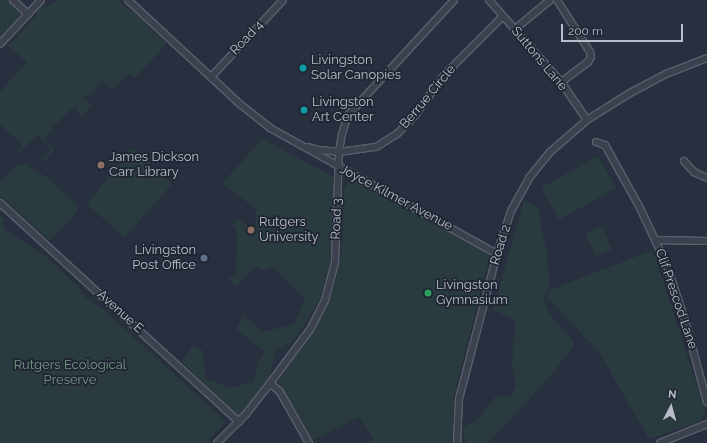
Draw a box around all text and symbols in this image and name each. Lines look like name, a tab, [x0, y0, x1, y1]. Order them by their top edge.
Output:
scale bar	[563, 16, 685, 42]
street label: Road 4	[227, 17, 267, 59]
street label: Suttons Lane	[508, 24, 570, 94]
text: 200 m	[568, 24, 603, 38]
place label: Livingston Solar Canopies	[311, 53, 401, 84]
street label: Berrue Circle	[397, 62, 459, 132]
marker: Livingston Solar Canopies	[298, 63, 308, 73]
place label: Livingston Art Center	[312, 95, 374, 126]
marker: Livingston Art Center	[299, 105, 309, 115]
place label: James Dickson Carr Library	[109, 150, 199, 181]
marker: James Dickson Carr Library	[96, 160, 106, 170]
street label: Joyce Kilmer Avenue	[337, 161, 455, 235]
street label: Road 3	[328, 198, 346, 240]
place label: Rutgers University	[259, 215, 319, 246]
street label: Road 2	[488, 223, 514, 267]
marker: Rutgers University	[246, 225, 256, 235]
place label: Livingston Post Office	[132, 243, 196, 274]
street label: Clif Prescod Lane	[651, 247, 701, 351]
marker: Livingston Post Office	[199, 253, 209, 263]
place label: Livingston Gymnasium	[436, 278, 508, 309]
street label: Avenue E	[94, 287, 146, 337]
marker: Livingston Gymnasium	[423, 288, 433, 298]
park label: Rutgers Ecological Preserve	[14, 358, 126, 389]
north arrow	[651, 387, 691, 427]
text: N	[667, 388, 677, 401]

